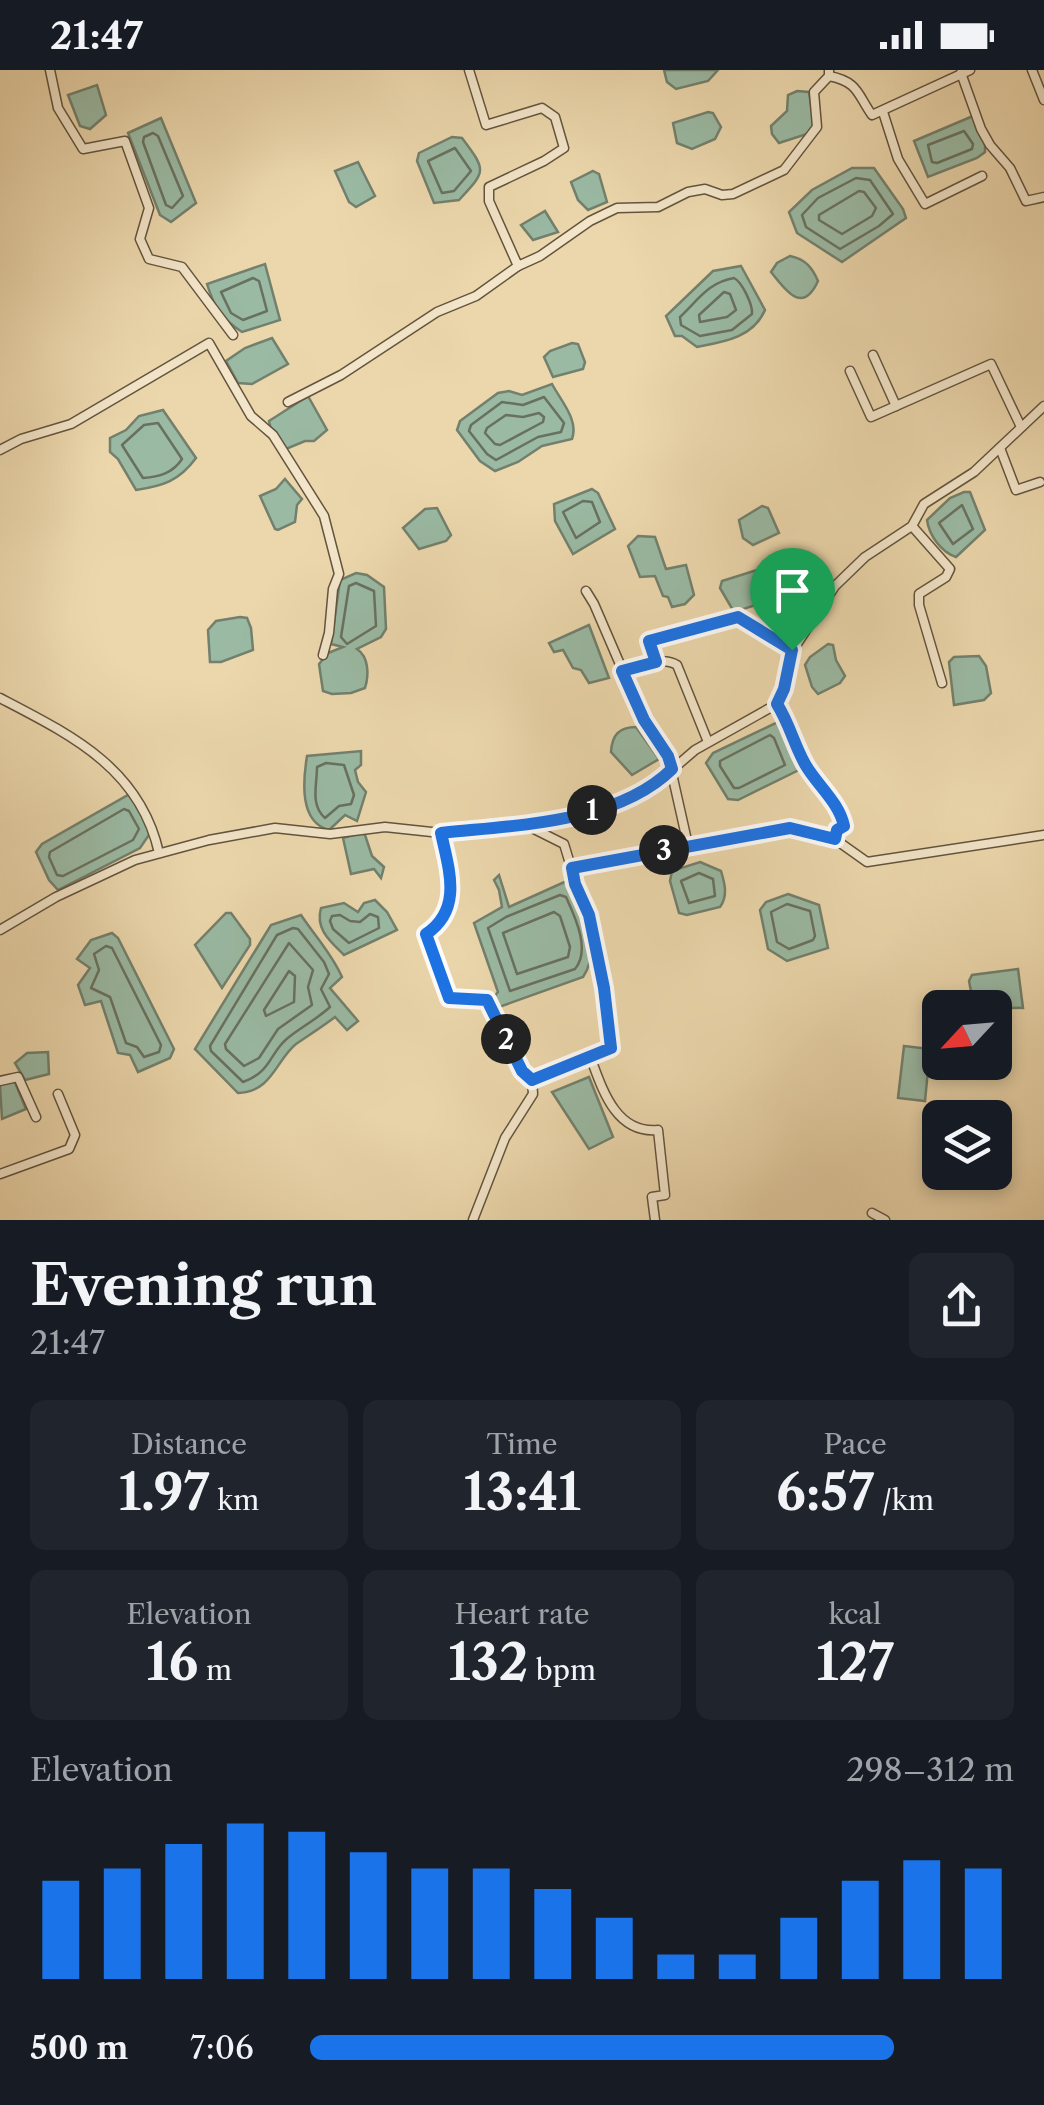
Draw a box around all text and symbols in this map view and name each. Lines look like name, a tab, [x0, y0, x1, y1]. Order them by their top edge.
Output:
text: 21:47	[50, 12, 143, 59]
pin	[750, 548, 835, 651]
icon: arrive	[765, 563, 820, 618]
pin: 1	[567, 785, 617, 835]
text: 1	[586, 793, 598, 827]
pin: 3	[639, 825, 689, 875]
text: 3	[656, 833, 672, 867]
north arrow	[922, 990, 1012, 1080]
map controls	[922, 990, 1012, 1190]
pin: 2	[481, 1014, 531, 1064]
text: 2	[498, 1022, 514, 1056]
button: layers	[922, 1100, 1012, 1190]
text: Evening run	[30, 1252, 377, 1319]
button: share	[909, 1253, 1014, 1358]
text: 21:47	[30, 1323, 105, 1362]
text: Distance	[131, 1427, 247, 1461]
text: Time	[487, 1427, 557, 1461]
text: Pace	[823, 1427, 887, 1461]
text: 1.97	[119, 1461, 210, 1523]
text: 13:41	[463, 1461, 581, 1523]
text: 6:57	[776, 1461, 874, 1523]
text: km	[210, 1483, 259, 1517]
text: /km	[874, 1483, 934, 1517]
text: Elevation	[126, 1597, 252, 1631]
text: Heart rate	[455, 1597, 589, 1631]
text: kcal	[829, 1597, 881, 1631]
text: 16	[146, 1631, 198, 1693]
text: 132	[448, 1631, 528, 1693]
text: 127	[816, 1631, 894, 1693]
text: m	[198, 1653, 232, 1687]
text: bpm	[528, 1653, 596, 1687]
text: Elevation	[30, 1750, 173, 1789]
text: 298–312 m	[846, 1750, 1014, 1789]
text: 500 m	[30, 2028, 128, 2067]
text: 7:06	[190, 2028, 254, 2067]

